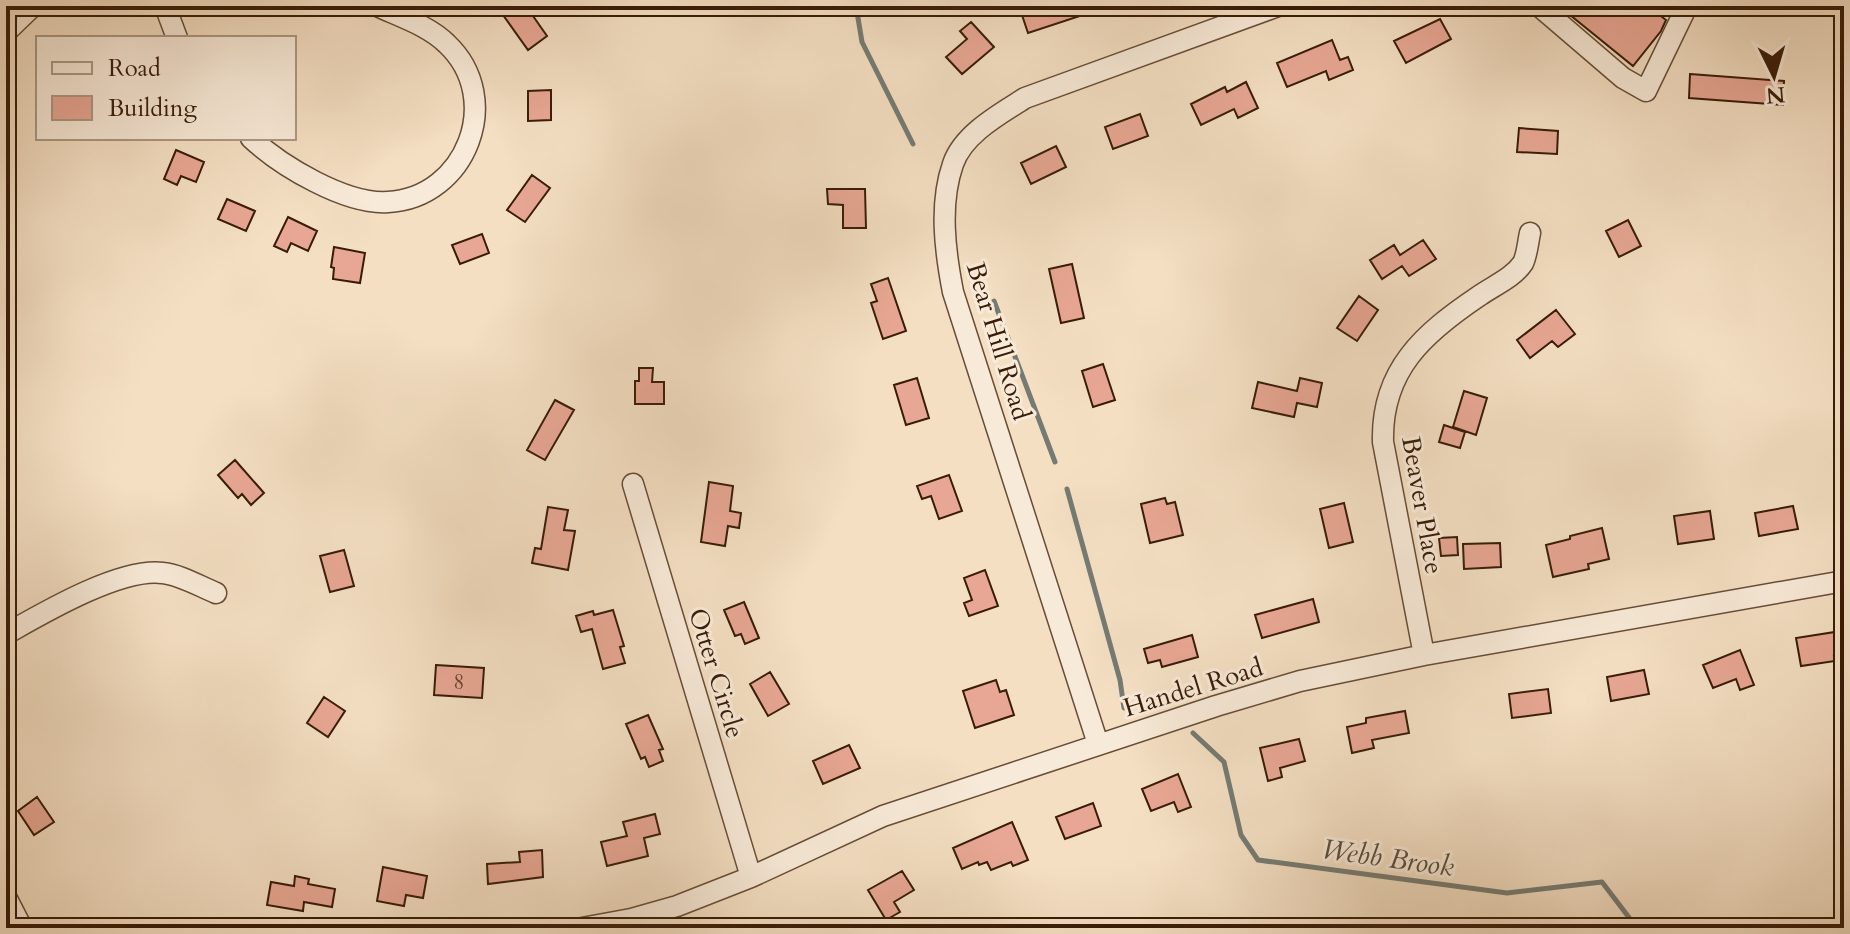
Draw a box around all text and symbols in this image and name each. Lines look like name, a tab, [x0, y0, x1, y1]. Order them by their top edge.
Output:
legend	[36, 36, 296, 140]
north arrow	[1734, 36, 1814, 116]
text: Road	[108, 52, 161, 85]
text: N	[1765, 79, 1786, 111]
text: Building	[108, 92, 198, 125]
street label: Bear Hill Road	[958, 258, 1039, 425]
street label: Beaver Place	[1393, 434, 1452, 577]
street label: Otter Circle	[680, 604, 753, 742]
street label: Handel Road	[1119, 650, 1267, 725]
house number: 8	[453, 667, 465, 697]
water label: Webb Brook	[1319, 830, 1457, 886]

